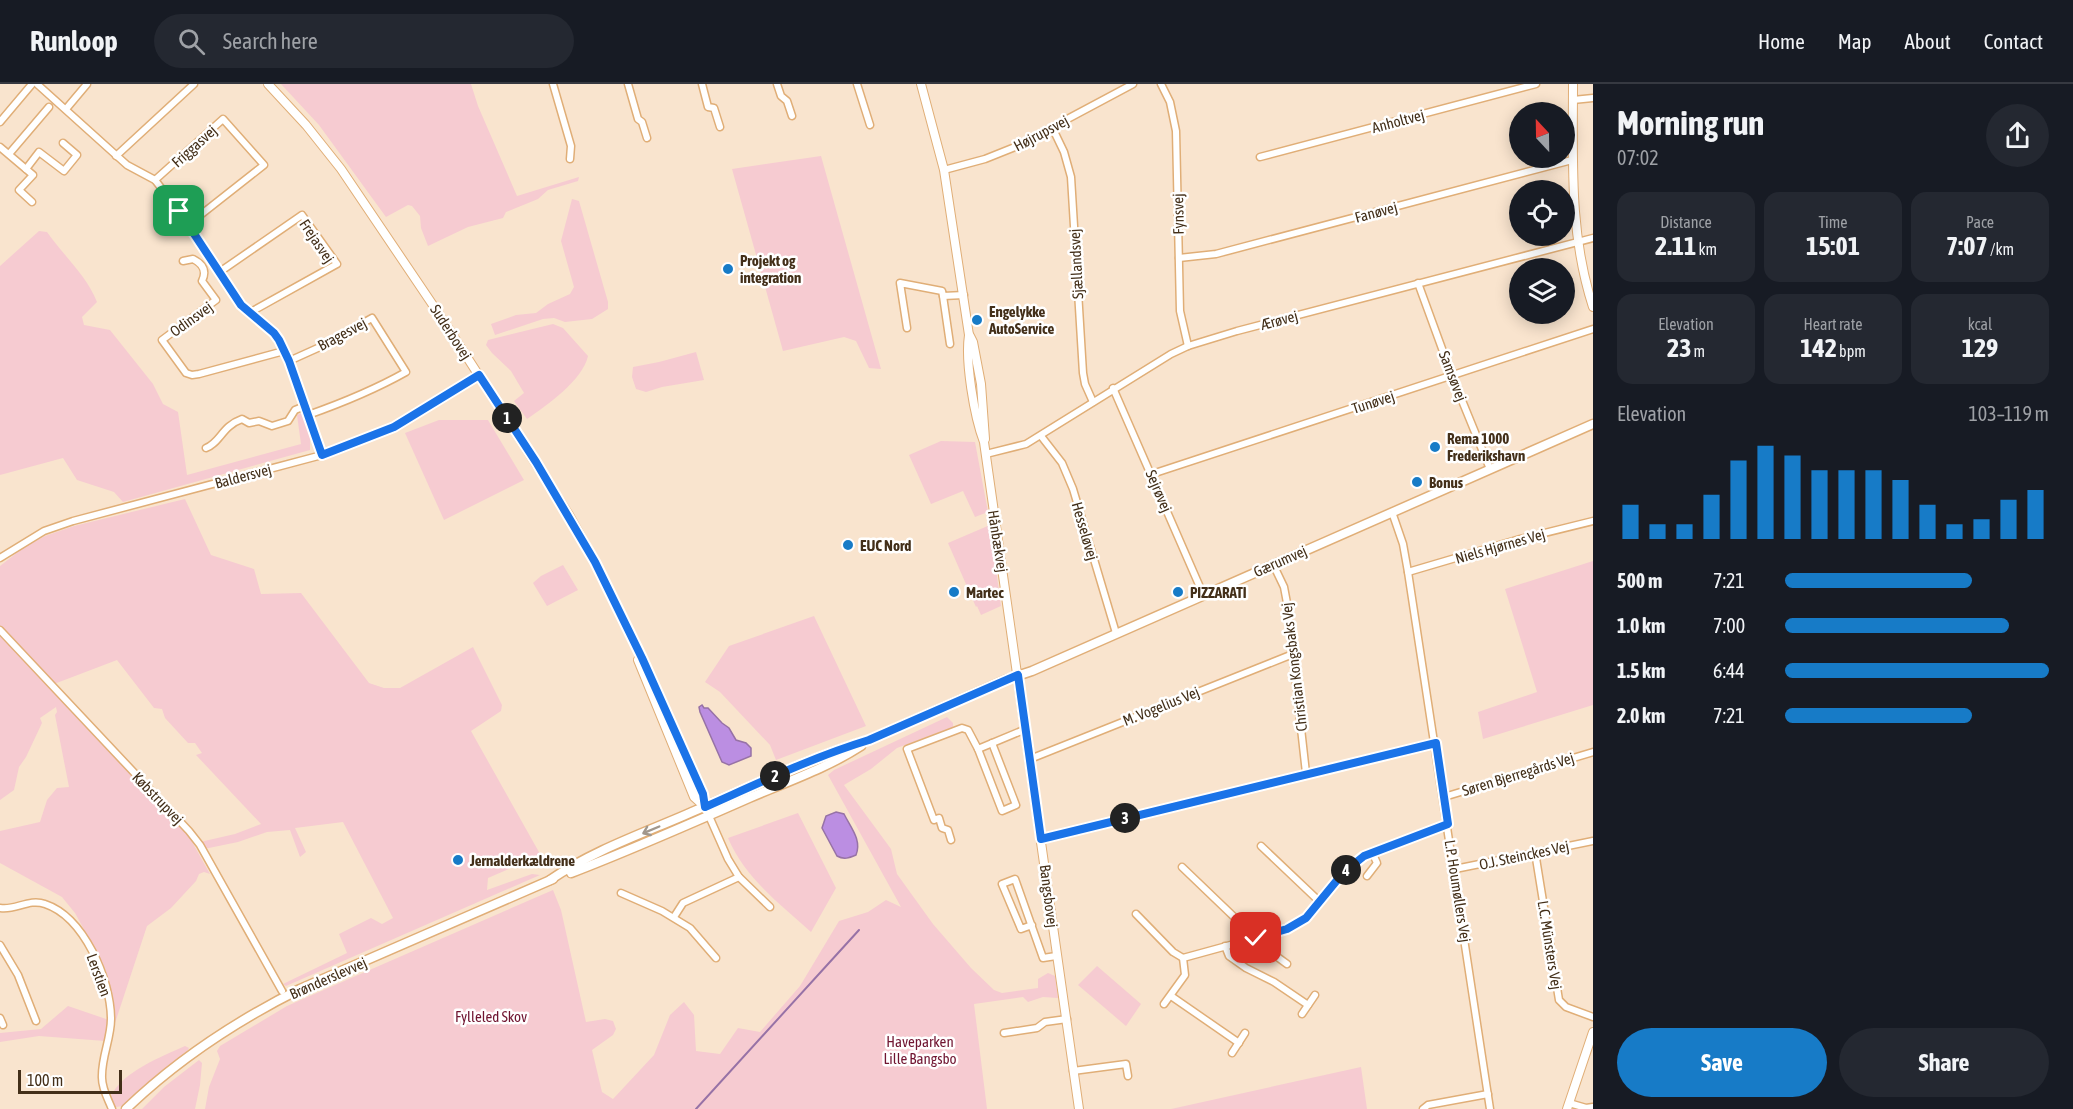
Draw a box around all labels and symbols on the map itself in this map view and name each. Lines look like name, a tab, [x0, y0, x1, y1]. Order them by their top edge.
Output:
north arrow	[1509, 102, 1575, 168]
street label: Anholtvej	[1370, 106, 1426, 136]
street label: Højrupsvej	[1011, 112, 1071, 154]
street label: Friggasvej	[168, 121, 220, 171]
pin	[153, 185, 204, 236]
street label: Fynsvej	[1169, 193, 1187, 235]
street label: Fanøvej	[1353, 198, 1399, 226]
street label: Frejasvej	[296, 216, 338, 266]
street label: Sjællandsvej	[1066, 228, 1086, 300]
place label: Projekt og integration	[740, 252, 801, 286]
marker: Projekt og integration	[721, 262, 735, 276]
street label: Odinsvej	[167, 298, 215, 340]
street label: Suderbovej	[427, 301, 475, 363]
place label: Engelykke AutoService	[988, 303, 1055, 337]
street label: Ærøvej	[1258, 307, 1300, 333]
marker: Engelykke AutoService	[970, 313, 984, 327]
street label: Bragesvej	[315, 314, 369, 354]
street label: Samsøvej	[1436, 348, 1470, 404]
street label: Tunøvej	[1350, 387, 1396, 417]
pin: 1	[492, 403, 522, 433]
place label: Rema 1000 Frederikshavn	[1447, 430, 1525, 464]
marker: Rema 1000 Frederikshavn	[1428, 440, 1442, 454]
street label: Baldersvej	[213, 460, 273, 492]
street label: Sejrøvej	[1143, 467, 1175, 515]
place label: Bonus	[1429, 474, 1464, 491]
marker: Bonus	[1410, 475, 1424, 489]
street label: Hesseløvej	[1069, 500, 1101, 562]
street label: Hånbækvej	[985, 509, 1011, 573]
street label: Niels Hjørnes Vej	[1453, 525, 1547, 567]
place label: EUC Nord	[860, 537, 911, 554]
marker: EUC Nord	[841, 538, 855, 552]
street label: Gærumvej	[1251, 542, 1309, 580]
place label: Martec	[966, 584, 1004, 601]
place label: PIZZARATI	[1190, 584, 1247, 601]
marker: Martec	[947, 585, 961, 599]
marker: PIZZARATI	[1171, 585, 1185, 599]
street label: Christian Kongsbaks Vej	[1278, 602, 1310, 732]
street label: M. Vogelius Vej	[1120, 683, 1202, 729]
street label: Søren Bjerregårds Vej	[1460, 749, 1576, 799]
pin: 2	[760, 761, 790, 791]
street label: Købstrupvej	[129, 768, 187, 828]
pin: 3	[1110, 803, 1140, 833]
one-way arrow	[643, 825, 661, 836]
street label: O.J. Steinckes Vej	[1477, 837, 1571, 873]
street label: L.P. Houmøllers Vej	[1442, 839, 1474, 943]
place label: Jernalderkældrene	[469, 852, 575, 869]
marker: Jernalderkældrene	[451, 853, 465, 867]
pin: 4	[1331, 855, 1361, 885]
street label: Bangsbovej	[1037, 863, 1061, 929]
street label: L.C. Münsters Vej	[1535, 899, 1565, 991]
pin	[1230, 912, 1281, 963]
street label: Lerstien	[83, 951, 115, 999]
street label: Brønderslevvej	[287, 953, 369, 1003]
park label: Fylleled Skov	[455, 1008, 527, 1025]
park label: Haveparken Lille Bangsbo	[883, 1033, 957, 1067]
scale bar	[18, 1067, 122, 1094]

